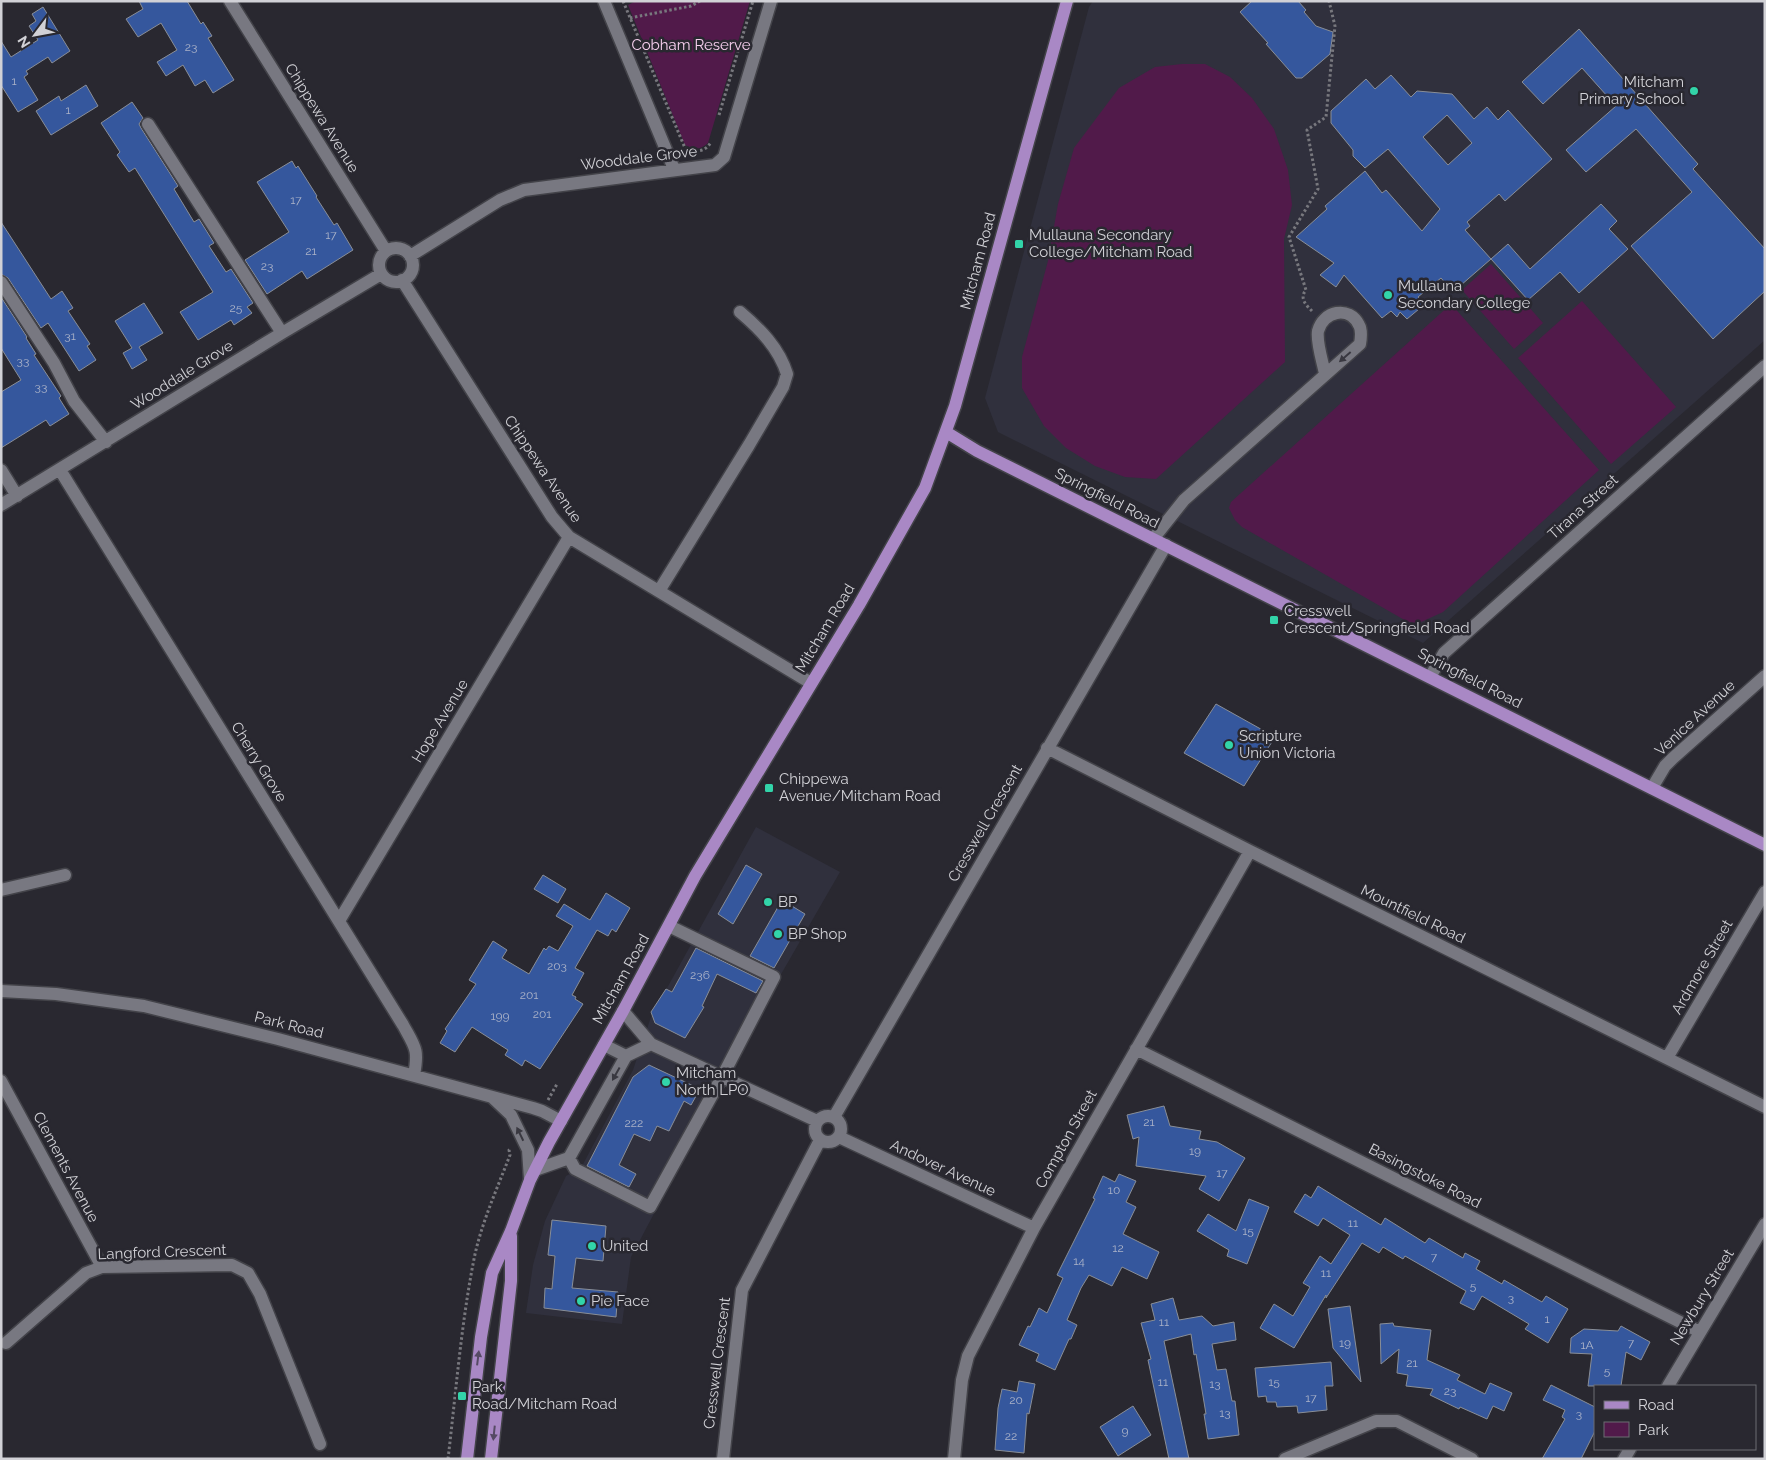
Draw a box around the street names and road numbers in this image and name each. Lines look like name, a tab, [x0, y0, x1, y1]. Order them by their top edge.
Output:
street label: Chippewa Avenue	[281, 60, 363, 176]
street label: Wooddale Grove	[580, 142, 698, 174]
street label: Mitcham Road	[956, 210, 1000, 312]
street label: Wooddale Grove	[128, 336, 237, 414]
street label: Chippewa Avenue	[500, 412, 586, 526]
street label: Springfield Road	[1052, 464, 1162, 532]
street label: Tirana Street	[1544, 471, 1622, 543]
street label: Mitcham Road	[792, 580, 858, 676]
street label: Springfield Road	[1415, 644, 1525, 712]
street label: Hope Avenue	[408, 676, 472, 766]
street label: Venice Avenue	[1651, 676, 1739, 760]
street label: Cherry Grove	[227, 719, 291, 805]
street label: Cresswell Crescent	[944, 761, 1026, 885]
street label: Mountfield Road	[1358, 881, 1468, 947]
street label: Ardmore Street	[1668, 916, 1736, 1018]
street label: Mitcham Road	[589, 931, 653, 1027]
street label: Park Road	[253, 1008, 325, 1042]
street label: Compton Street	[1031, 1086, 1101, 1192]
street label: Clements Avenue	[29, 1109, 103, 1226]
street label: Andover Avenue	[887, 1136, 999, 1200]
street label: Basingstoke Road	[1366, 1140, 1484, 1212]
street label: Langford Crescent	[97, 1241, 227, 1263]
street label: Newbury Street	[1666, 1246, 1738, 1348]
street label: Cresswell Crescent	[700, 1296, 734, 1430]

